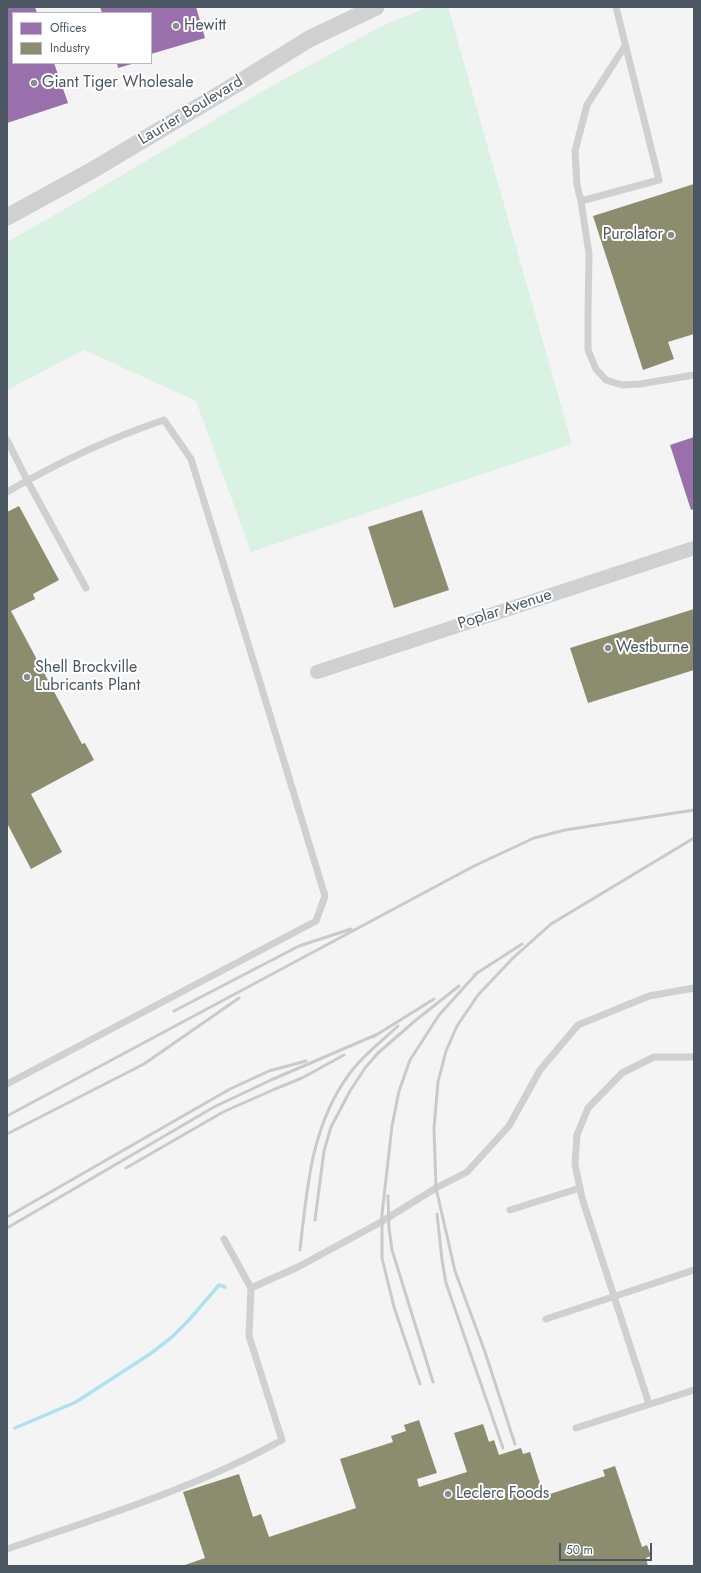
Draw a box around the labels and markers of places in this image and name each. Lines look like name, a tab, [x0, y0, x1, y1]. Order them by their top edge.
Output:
place label: Hewitt	[184, 16, 226, 36]
marker: Hewitt	[171, 21, 181, 31]
place label: Giant Tiger Wholesale	[42, 73, 194, 93]
marker: Giant Tiger Wholesale	[29, 78, 39, 88]
place label: Purolator	[603, 225, 663, 245]
marker: Purolator	[666, 230, 676, 240]
place label: Westburne	[616, 638, 689, 658]
marker: Westburne	[603, 643, 613, 653]
place label: Shell Brockville Lubricants Plant	[35, 658, 140, 696]
marker: Shell Brockville Lubricants Plant	[22, 672, 32, 682]
place label: Leclerc Foods	[456, 1484, 549, 1504]
marker: Leclerc Foods	[443, 1489, 453, 1499]

